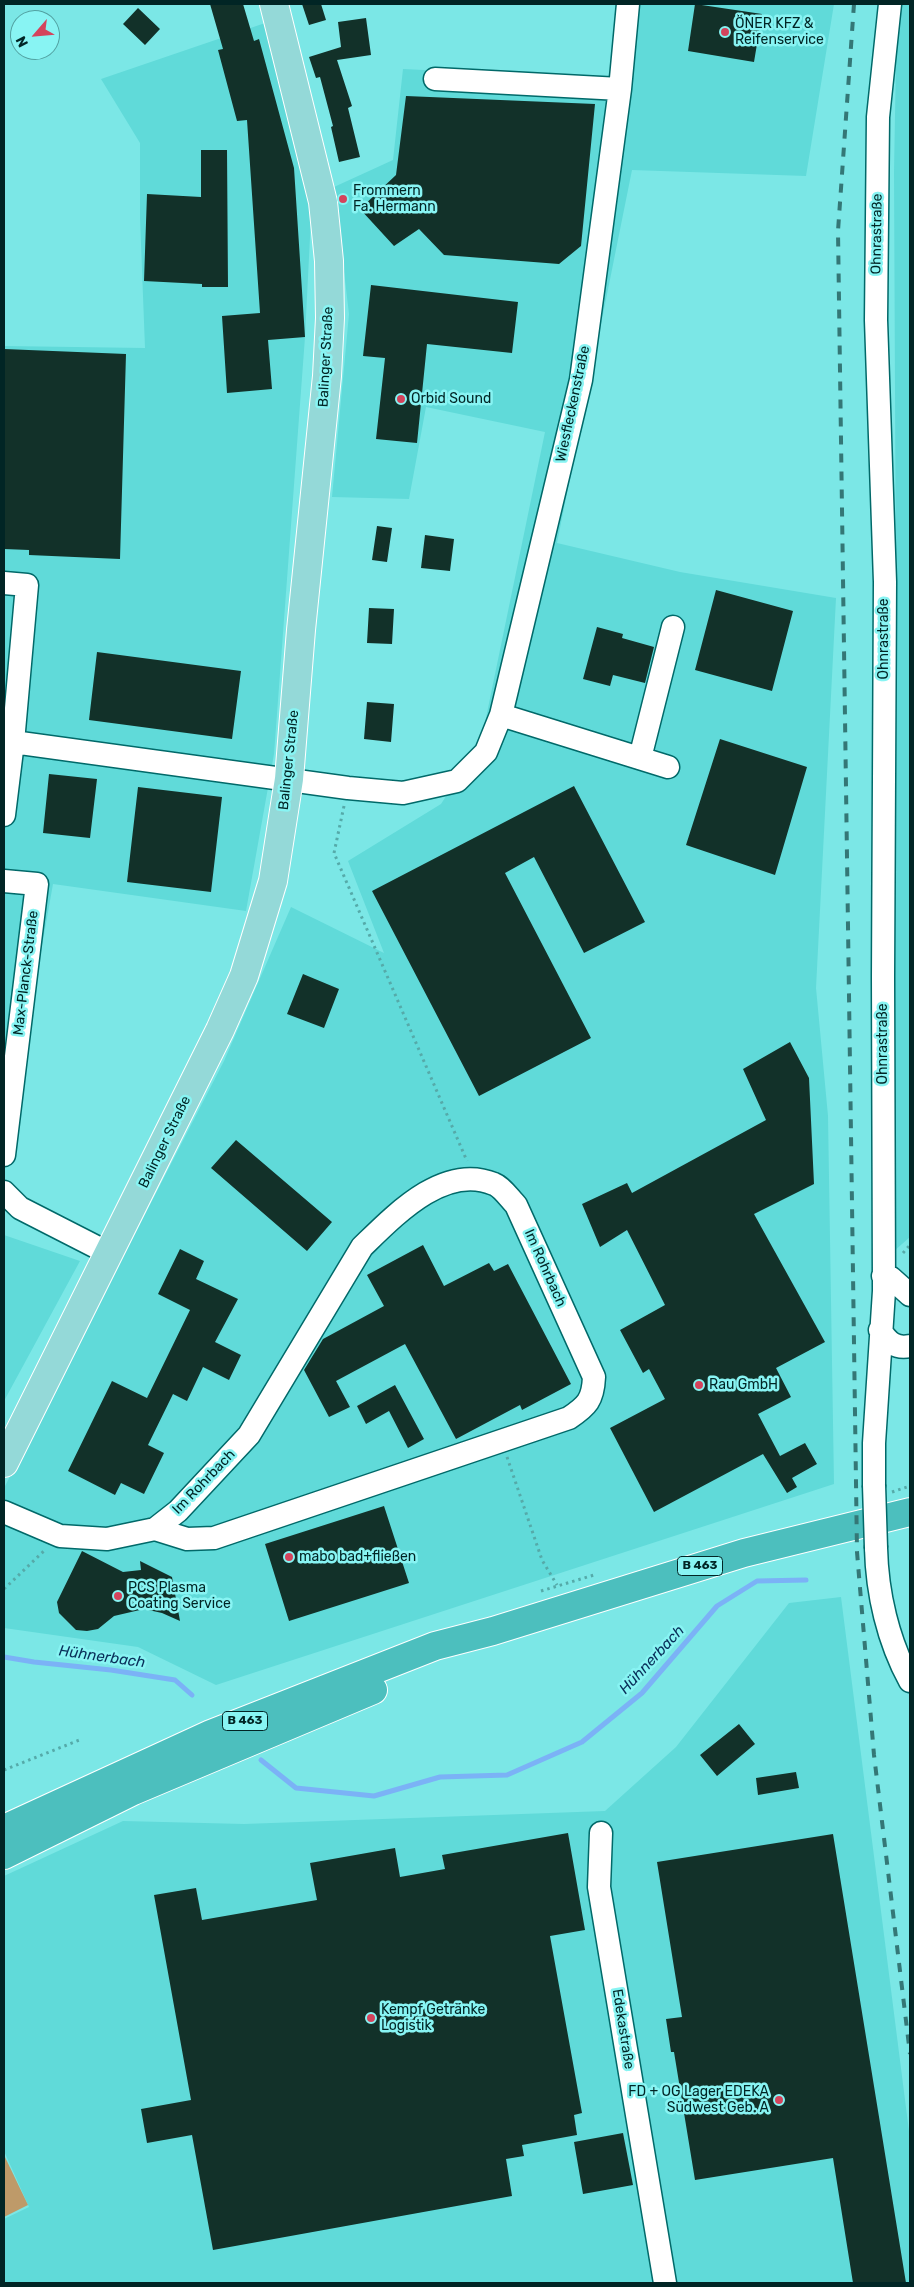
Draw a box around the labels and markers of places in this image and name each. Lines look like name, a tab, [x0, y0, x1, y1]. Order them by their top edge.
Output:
place label: ÖNER KFZ & Reifenservice	[735, 16, 824, 48]
marker: ÖNER KFZ & Reifenservice	[719, 26, 731, 38]
place label: Frommern Fa. Hermann	[353, 183, 436, 216]
marker: Frommern Fa. Hermann	[337, 193, 349, 205]
place label: Orbid Sound	[411, 391, 491, 407]
marker: Orbid Sound	[395, 393, 407, 405]
place label: Rau GmbH	[709, 1377, 778, 1393]
marker: Rau GmbH	[693, 1379, 705, 1391]
place label: mabo bad+fließen	[299, 1549, 416, 1565]
marker: mabo bad+fließen	[283, 1551, 295, 1563]
place label: PCS Plasma Coating Service	[128, 1580, 231, 1612]
marker: PCS Plasma Coating Service	[112, 1590, 124, 1602]
place label: Kempf Getränke Logistik	[381, 2002, 485, 2034]
marker: Kempf Getränke Logistik	[365, 2012, 377, 2024]
place label: FD + OG Lager EDEKA Südwest Geb. A	[628, 2084, 769, 2116]
marker: FD + OG Lager EDEKA Südwest Geb. A	[773, 2094, 785, 2106]

